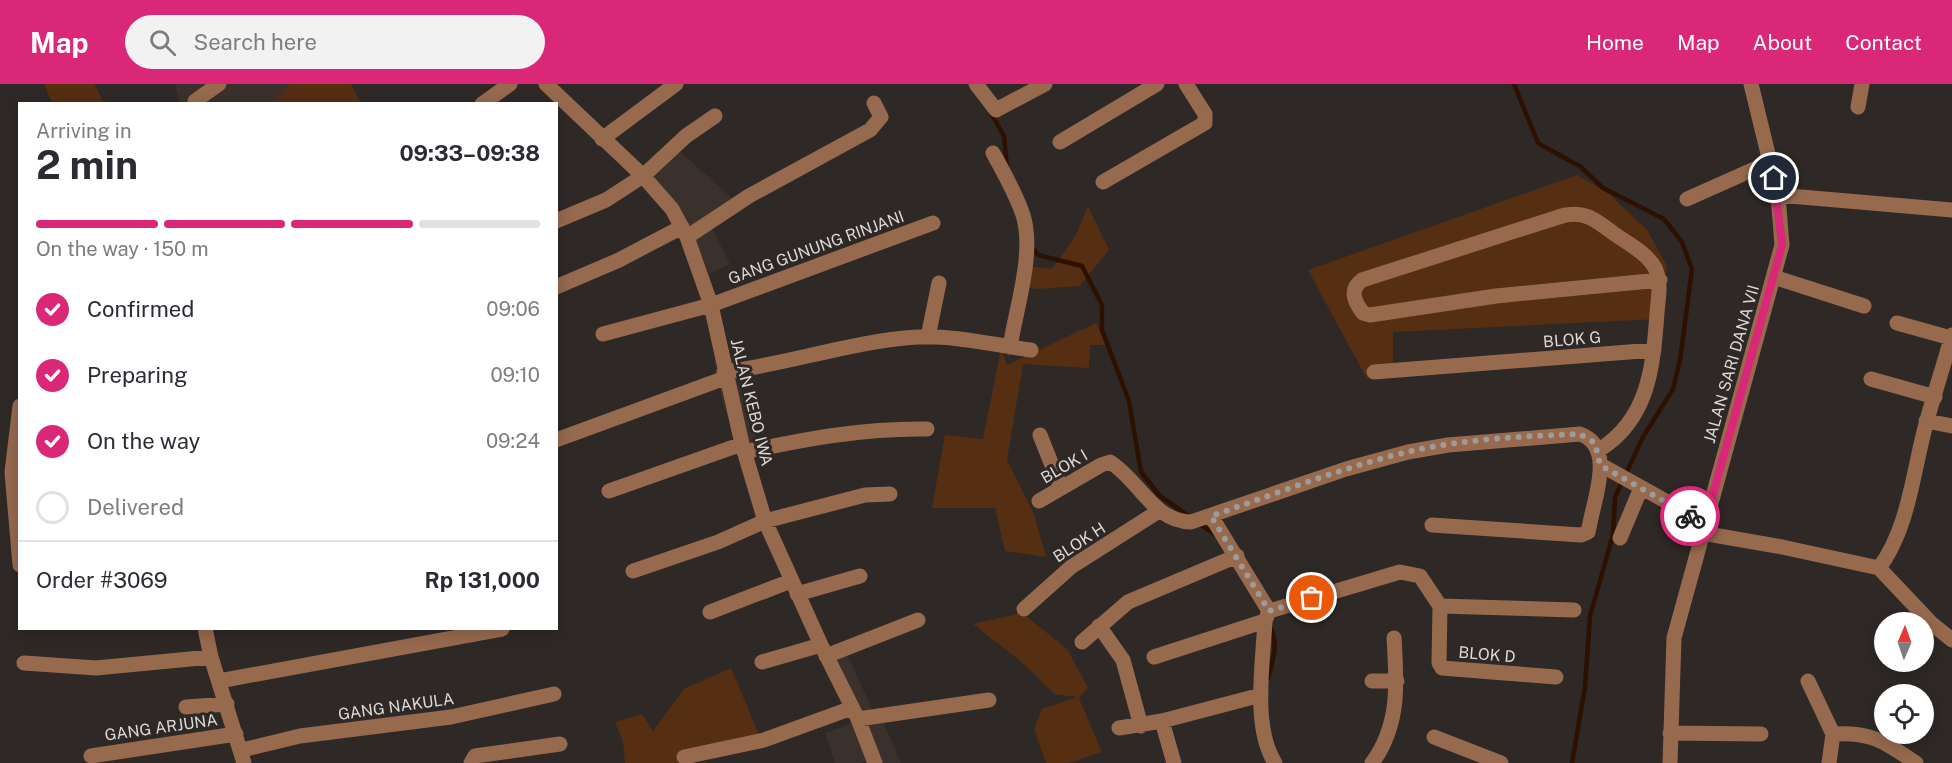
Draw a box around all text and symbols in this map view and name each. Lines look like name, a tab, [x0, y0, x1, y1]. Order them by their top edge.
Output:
search box	[125, 15, 545, 69]
text: Map	[30, 26, 89, 59]
icon: search	[146, 26, 179, 59]
text: Search here	[194, 29, 317, 55]
text: Home	[1586, 30, 1644, 55]
text: Map	[1677, 30, 1720, 55]
text: About	[1753, 30, 1812, 55]
text: Contact	[1845, 30, 1922, 55]
text: Arriving in	[36, 119, 131, 143]
text: 09:33–09:38	[399, 140, 540, 166]
text: 2 min	[36, 142, 138, 188]
pin	[1748, 152, 1799, 203]
icon: home	[1757, 161, 1790, 194]
street label: GANG GUNUNG RINJANI	[726, 207, 907, 288]
text: On the way · 150 m	[36, 237, 208, 261]
street label: JALAN SARI DANA VII	[1700, 283, 1763, 445]
icon: check	[36, 293, 69, 326]
text: Confirmed	[87, 296, 194, 322]
text: 09:06	[486, 297, 540, 321]
street label: BLOK G	[1542, 328, 1602, 351]
street label: JALAN KEBO IWA	[727, 337, 777, 468]
icon: check	[36, 359, 69, 392]
text: Preparing	[87, 362, 188, 388]
text: 09:10	[491, 363, 540, 387]
icon: check	[36, 425, 69, 458]
text: On the way	[87, 428, 200, 454]
text: 09:24	[486, 429, 540, 453]
street label: BLOK I	[1037, 445, 1091, 487]
courier	[1660, 486, 1720, 546]
text: Delivered	[87, 494, 184, 520]
icon: bike	[1674, 500, 1707, 533]
street label: BLOK H	[1050, 519, 1109, 566]
text: Order #3069	[36, 567, 168, 593]
text: Rp 131,000	[425, 567, 540, 593]
pin	[1286, 572, 1337, 623]
icon: bag	[1295, 581, 1328, 614]
north arrow	[1874, 612, 1934, 672]
map controls	[1874, 612, 1934, 744]
street label: BLOK D	[1458, 643, 1516, 666]
button: locate	[1874, 684, 1934, 744]
street label: GANG NAKULA	[337, 689, 455, 724]
street label: GANG ARJUNA	[103, 710, 219, 745]

